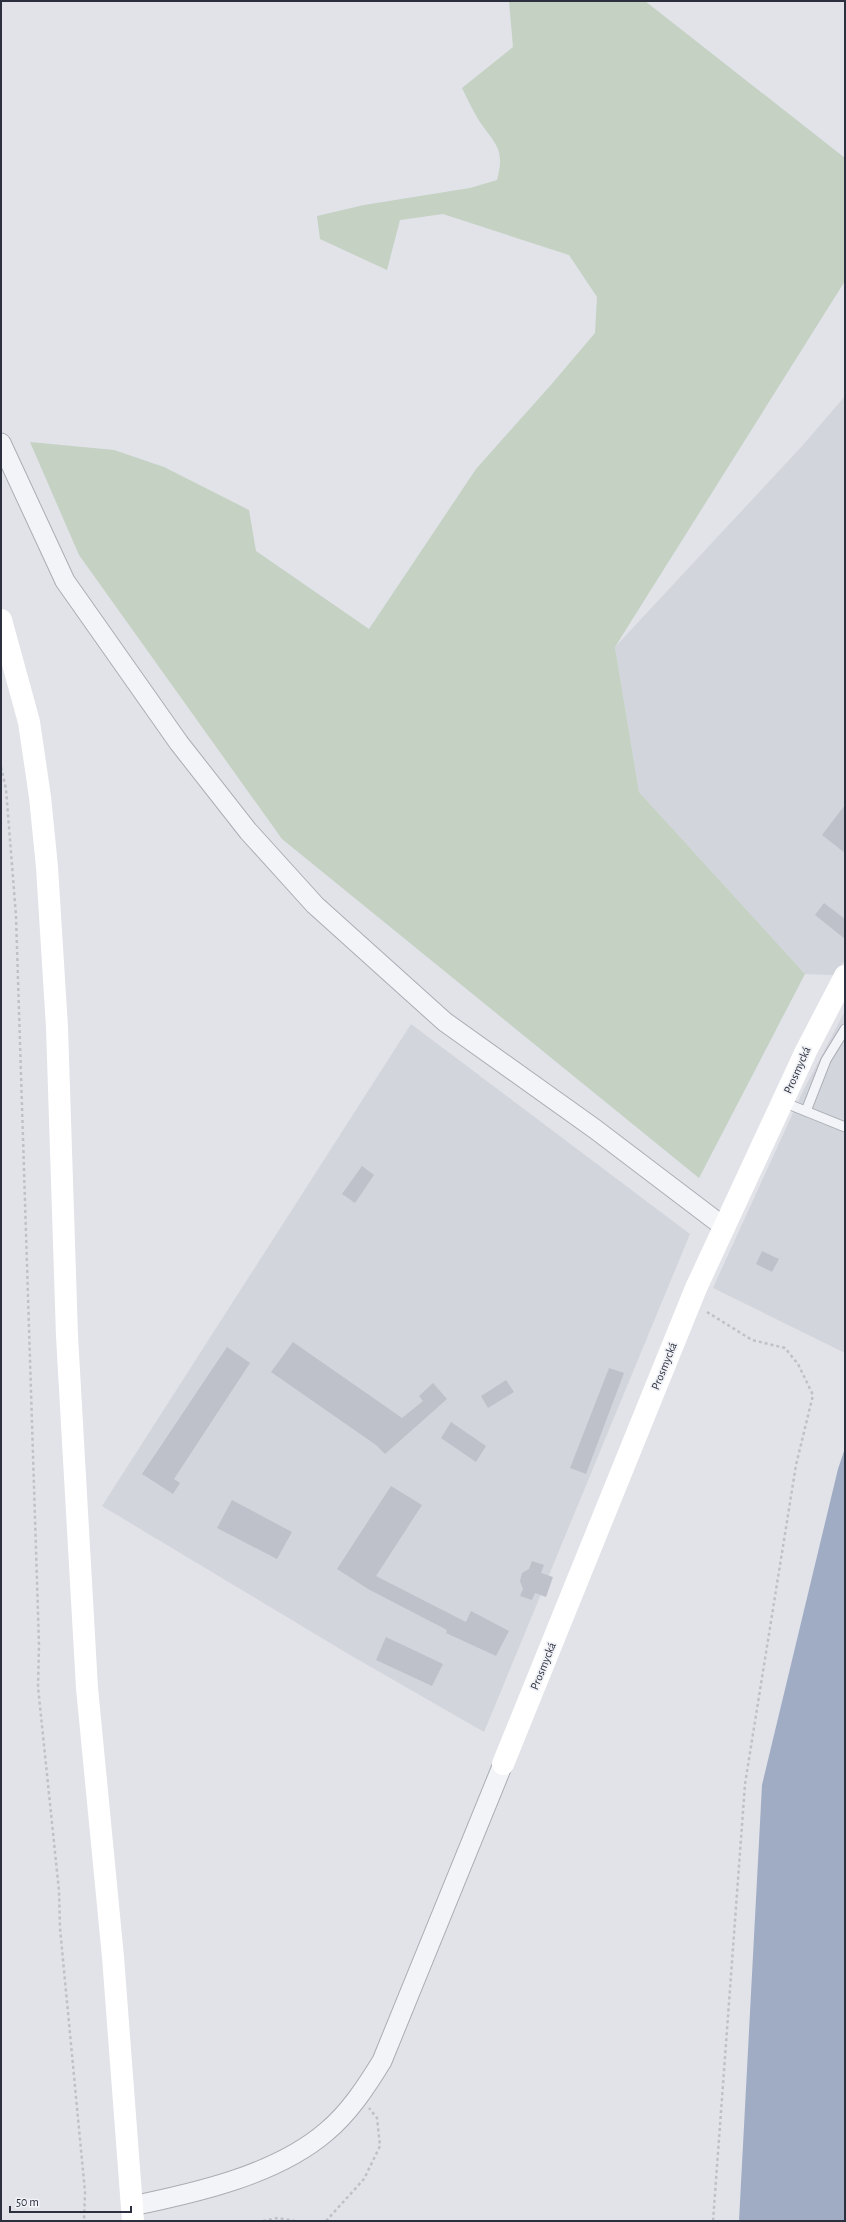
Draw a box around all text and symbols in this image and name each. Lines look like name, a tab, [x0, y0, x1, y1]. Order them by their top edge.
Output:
street label: Prosmycká	[781, 1044, 814, 1096]
street label: Prosmycká	[649, 1340, 680, 1392]
street label: Prosmycká	[528, 1640, 559, 1692]
scale bar	[10, 2188, 131, 2214]
text: 50 m	[16, 2196, 39, 2208]

